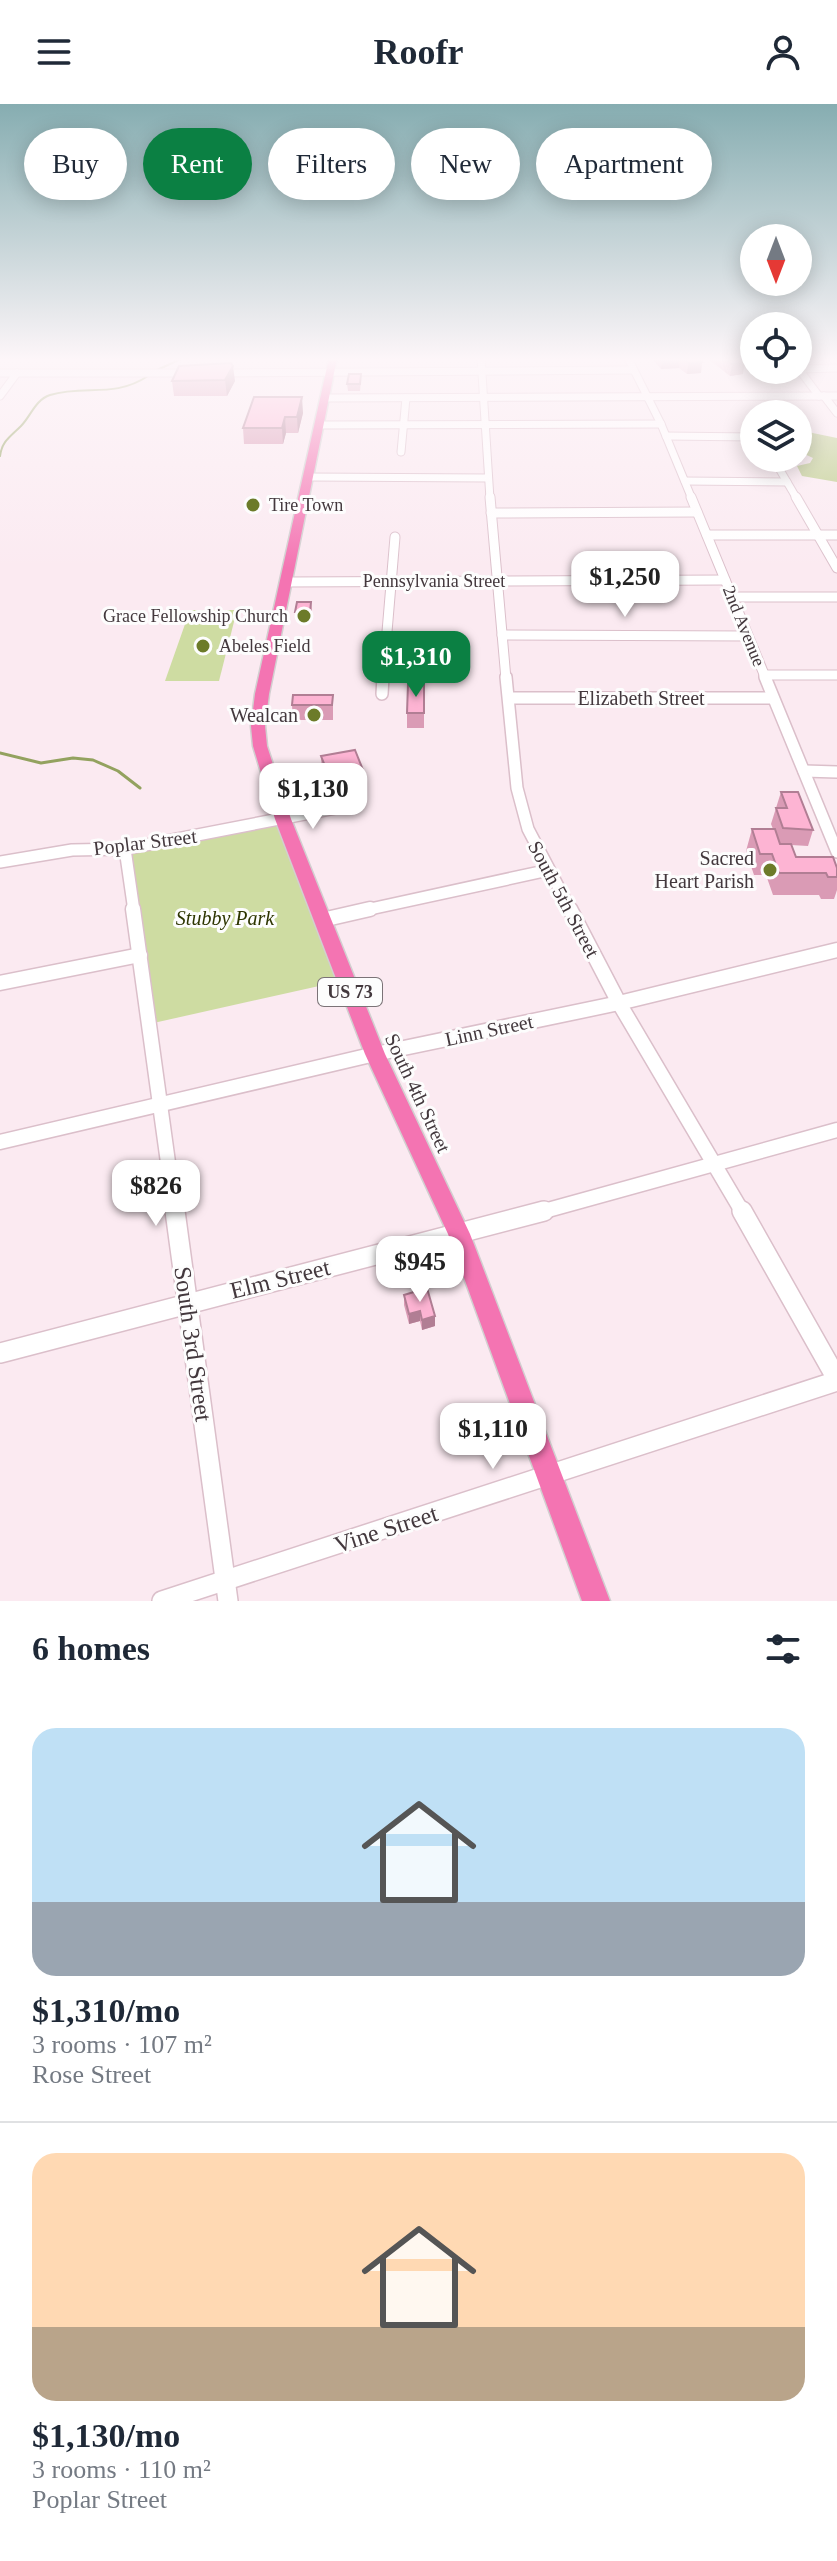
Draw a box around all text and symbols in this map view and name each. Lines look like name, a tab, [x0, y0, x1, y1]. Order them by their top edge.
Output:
icon: menu	[32, 30, 76, 74]
icon: person	[761, 30, 805, 74]
text: Roofr	[374, 32, 463, 72]
chip: Buy	[24, 128, 127, 200]
chip: Rent	[143, 128, 252, 200]
chip: Filters	[268, 128, 395, 200]
chip: New	[411, 128, 520, 200]
chip: Apartment	[536, 128, 712, 200]
north arrow	[740, 224, 812, 296]
map controls	[740, 224, 812, 472]
button: locate	[740, 312, 812, 384]
button: layers	[740, 400, 812, 472]
place label: Tire Town	[269, 495, 343, 515]
marker: Tire Town	[244, 496, 262, 514]
pin: $1,250	[560, 551, 690, 619]
text: $1,250	[589, 562, 661, 591]
street label: Pennsylvania Street	[363, 571, 505, 591]
street label: 2nd Avenue	[719, 583, 769, 669]
place label: Grace Fellowship Church	[103, 606, 288, 626]
marker: Grace Fellowship Church	[295, 607, 313, 625]
pin: $1,310	[351, 631, 481, 699]
place label: Abeles Field	[219, 636, 311, 656]
marker: Abeles Field	[194, 637, 212, 655]
text: $1,310	[380, 642, 452, 671]
street label: Elizabeth Street	[577, 687, 705, 709]
place label: Wealcan	[230, 704, 298, 726]
marker: Wealcan	[305, 706, 323, 724]
pin: $1,130	[248, 763, 378, 831]
text: $1,130	[277, 774, 349, 803]
street label: Poplar Street	[92, 825, 198, 860]
street label: South 5th Street	[524, 837, 604, 961]
place label: Sacred Heart Parish	[655, 847, 754, 892]
marker: Sacred Heart Parish	[761, 861, 779, 879]
park label: Stubby Park	[176, 907, 275, 930]
road number: US 73	[318, 978, 382, 1006]
street label: Linn Street	[443, 1010, 535, 1050]
street label: South 4th Street	[381, 1030, 455, 1156]
pin: $826	[109, 1160, 203, 1228]
text: $826	[130, 1171, 182, 1200]
pin: $945	[373, 1236, 467, 1304]
text: $945	[394, 1247, 446, 1276]
street label: Elm Street	[227, 1254, 333, 1304]
street label: South 3rd Street	[169, 1265, 217, 1423]
pin: $1,110	[428, 1403, 558, 1471]
text: $1,110	[458, 1414, 528, 1443]
street label: Vine Street	[331, 1500, 441, 1558]
icon: filters	[761, 1627, 805, 1671]
text: 6 homes	[32, 1630, 150, 1667]
icon: home	[347, 1780, 491, 1924]
text: $1,310/mo	[32, 1992, 180, 2029]
text: 3 rooms · 107 m²	[32, 2030, 212, 2059]
text: Rose Street	[32, 2060, 151, 2089]
icon: home	[347, 2205, 491, 2349]
text: $1,130/mo	[32, 2417, 180, 2454]
text: 3 rooms · 110 m²	[32, 2455, 211, 2484]
text: Poplar Street	[32, 2485, 167, 2514]

